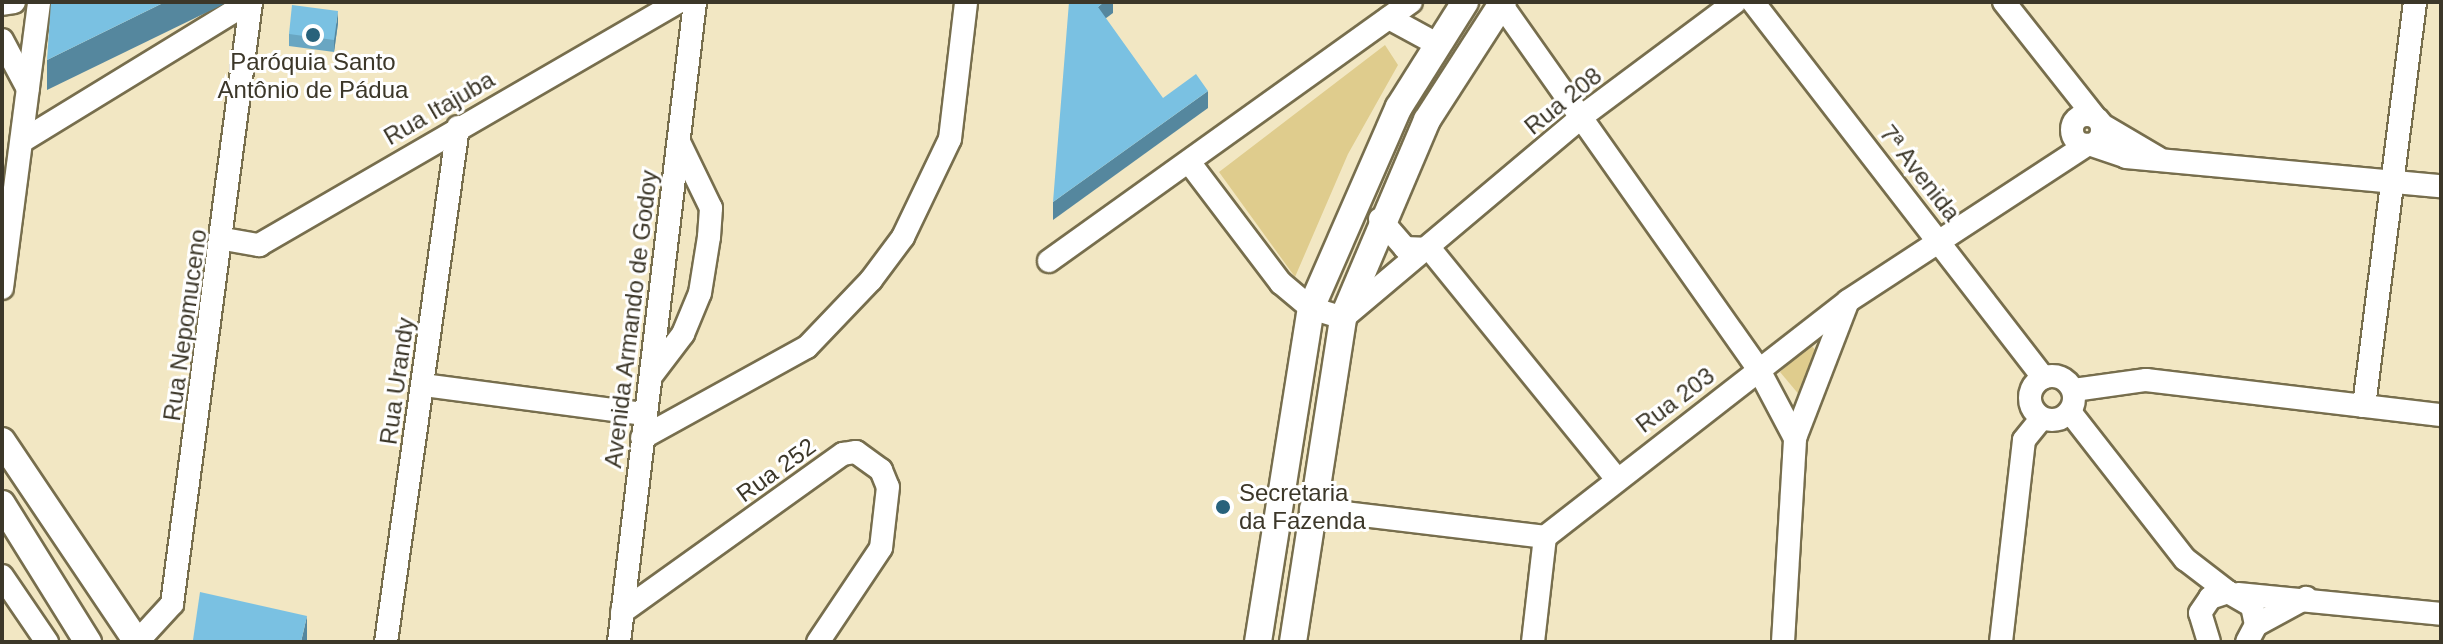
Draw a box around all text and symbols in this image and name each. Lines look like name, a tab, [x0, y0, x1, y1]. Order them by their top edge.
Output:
marker: Paróquia Santo Antônio de Pádua	[304, 26, 322, 44]
place label: Paróquia Santo Antônio de Pádua	[218, 48, 408, 104]
street label: Rua 208	[1519, 61, 1607, 141]
street label: Rua Itajuba	[379, 65, 499, 151]
street label: 7ª Avenida	[1873, 119, 1967, 227]
street label: Avenida Armando de Godoy	[598, 168, 664, 470]
street label: Rua Nepomuceno	[157, 227, 213, 423]
street label: Rua Urandy	[374, 316, 420, 446]
street label: Rua 203	[1630, 361, 1720, 439]
street label: Rua 252	[731, 432, 821, 508]
place label: Secretaria da Fazenda	[1239, 479, 1366, 535]
marker: Secretaria da Fazenda	[1214, 498, 1232, 516]

